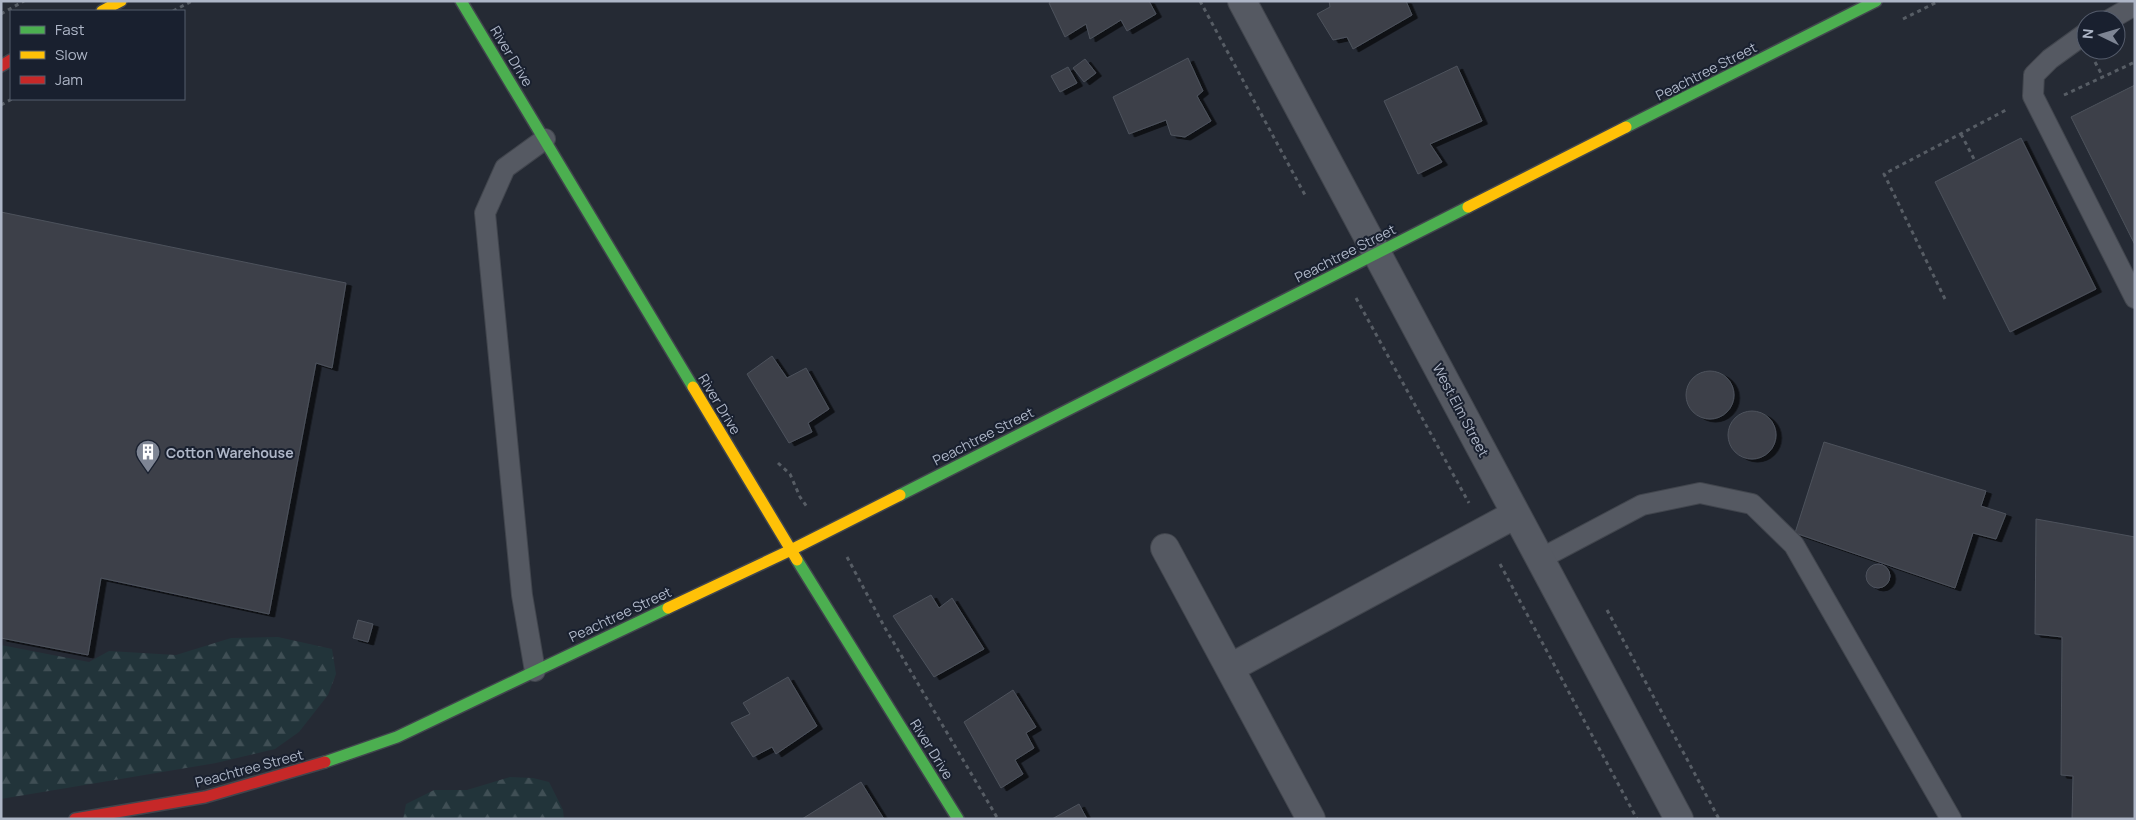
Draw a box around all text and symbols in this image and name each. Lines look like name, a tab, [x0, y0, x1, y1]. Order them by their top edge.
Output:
legend	[10, 10, 185, 100]
north arrow	[2076, 10, 2126, 60]
text: Fast	[55, 19, 84, 40]
street label: River Drive	[486, 22, 538, 90]
text: N	[2078, 28, 2097, 40]
street label: Peachtree Street	[1652, 37, 1760, 105]
text: Slow	[55, 44, 88, 65]
text: Jam	[55, 69, 83, 90]
street label: Peachtree Street	[1291, 219, 1399, 287]
street label: West Elm Street	[1428, 360, 1494, 460]
street label: River Drive	[694, 370, 746, 438]
street label: Peachtree Street	[929, 402, 1037, 470]
building icon: Cotton Warehouse	[135, 439, 161, 473]
place label: Cotton Warehouse	[166, 443, 294, 462]
street label: Peachtree Street	[566, 582, 675, 646]
street label: River Drive	[906, 715, 958, 783]
street label: Peachtree Street	[193, 744, 305, 792]

